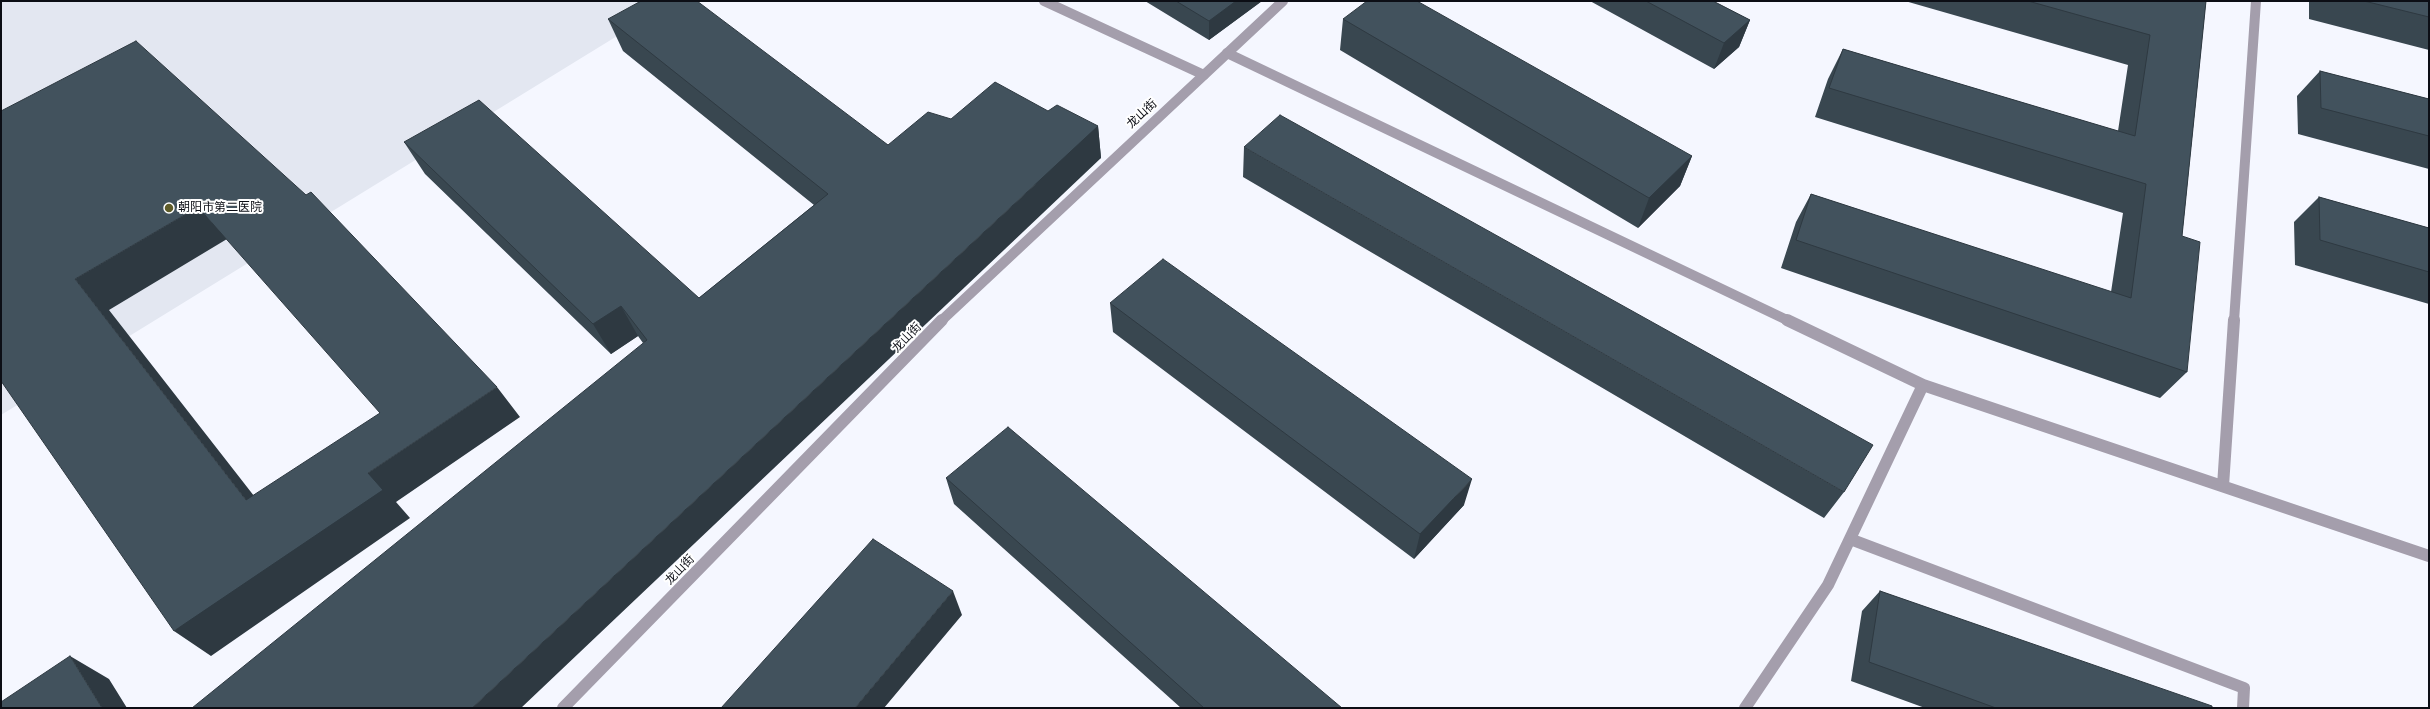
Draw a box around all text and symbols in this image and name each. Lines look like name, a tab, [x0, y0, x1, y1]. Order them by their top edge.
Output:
street label: 龙山街	[1124, 96, 1160, 132]
place label: 朝阳市第二医院	[178, 201, 262, 215]
marker: 朝阳市第二医院	[163, 202, 175, 214]
street label: 龙山街	[889, 320, 925, 356]
street label: 龙山街	[662, 552, 698, 588]

